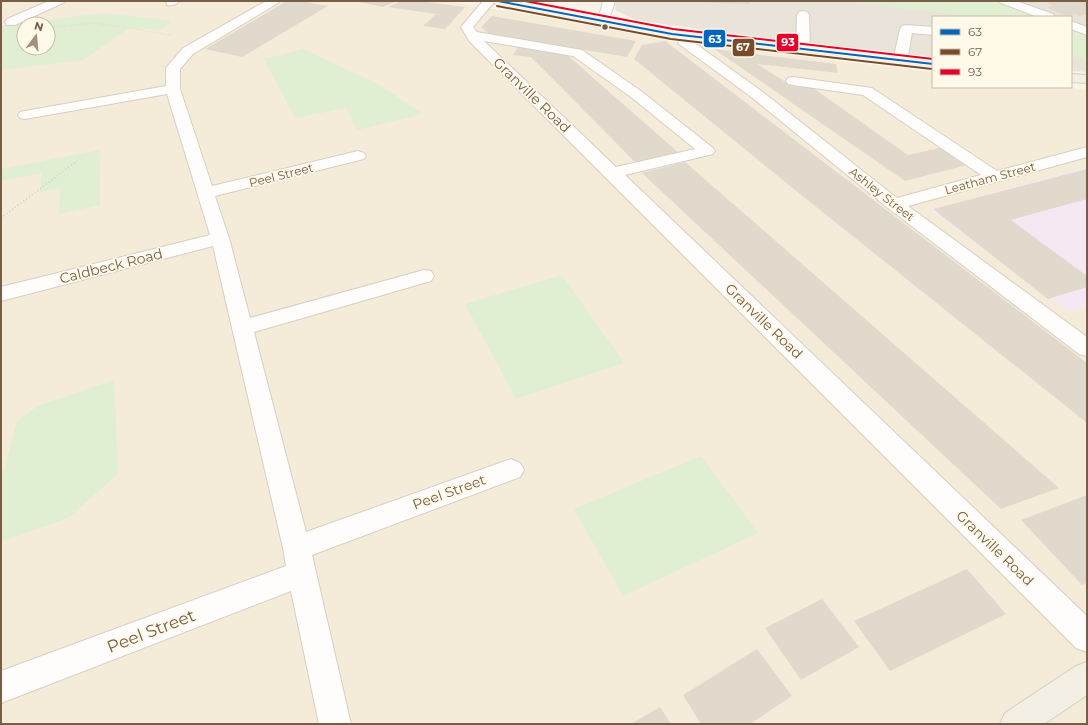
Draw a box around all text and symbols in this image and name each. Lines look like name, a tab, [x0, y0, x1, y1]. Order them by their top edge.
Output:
north arrow	[16, 16, 56, 56]
legend	[932, 16, 1072, 88]
text: N	[33, 18, 45, 34]
unlabelled marker	[600, 22, 610, 32]
text: 63	[968, 24, 982, 39]
line badge: 63	[703, 29, 726, 48]
text: 63	[708, 32, 722, 46]
line badge: 93	[776, 33, 799, 52]
text: 93	[781, 35, 795, 49]
line badge: 67	[732, 38, 755, 57]
text: 67	[736, 40, 750, 54]
text: 67	[968, 44, 982, 59]
street label: Granville Road	[489, 53, 575, 137]
text: 93	[968, 64, 982, 79]
street label: Leatham Street	[943, 159, 1037, 197]
street label: Peel Street	[247, 160, 315, 190]
street label: Ashley Street	[846, 164, 918, 224]
street label: Caldbeck Road	[58, 244, 164, 288]
street label: Granville Road	[721, 279, 807, 363]
street label: Peel Street	[410, 470, 488, 514]
street label: Granville Road	[952, 506, 1038, 590]
street label: Peel Street	[104, 605, 198, 657]

